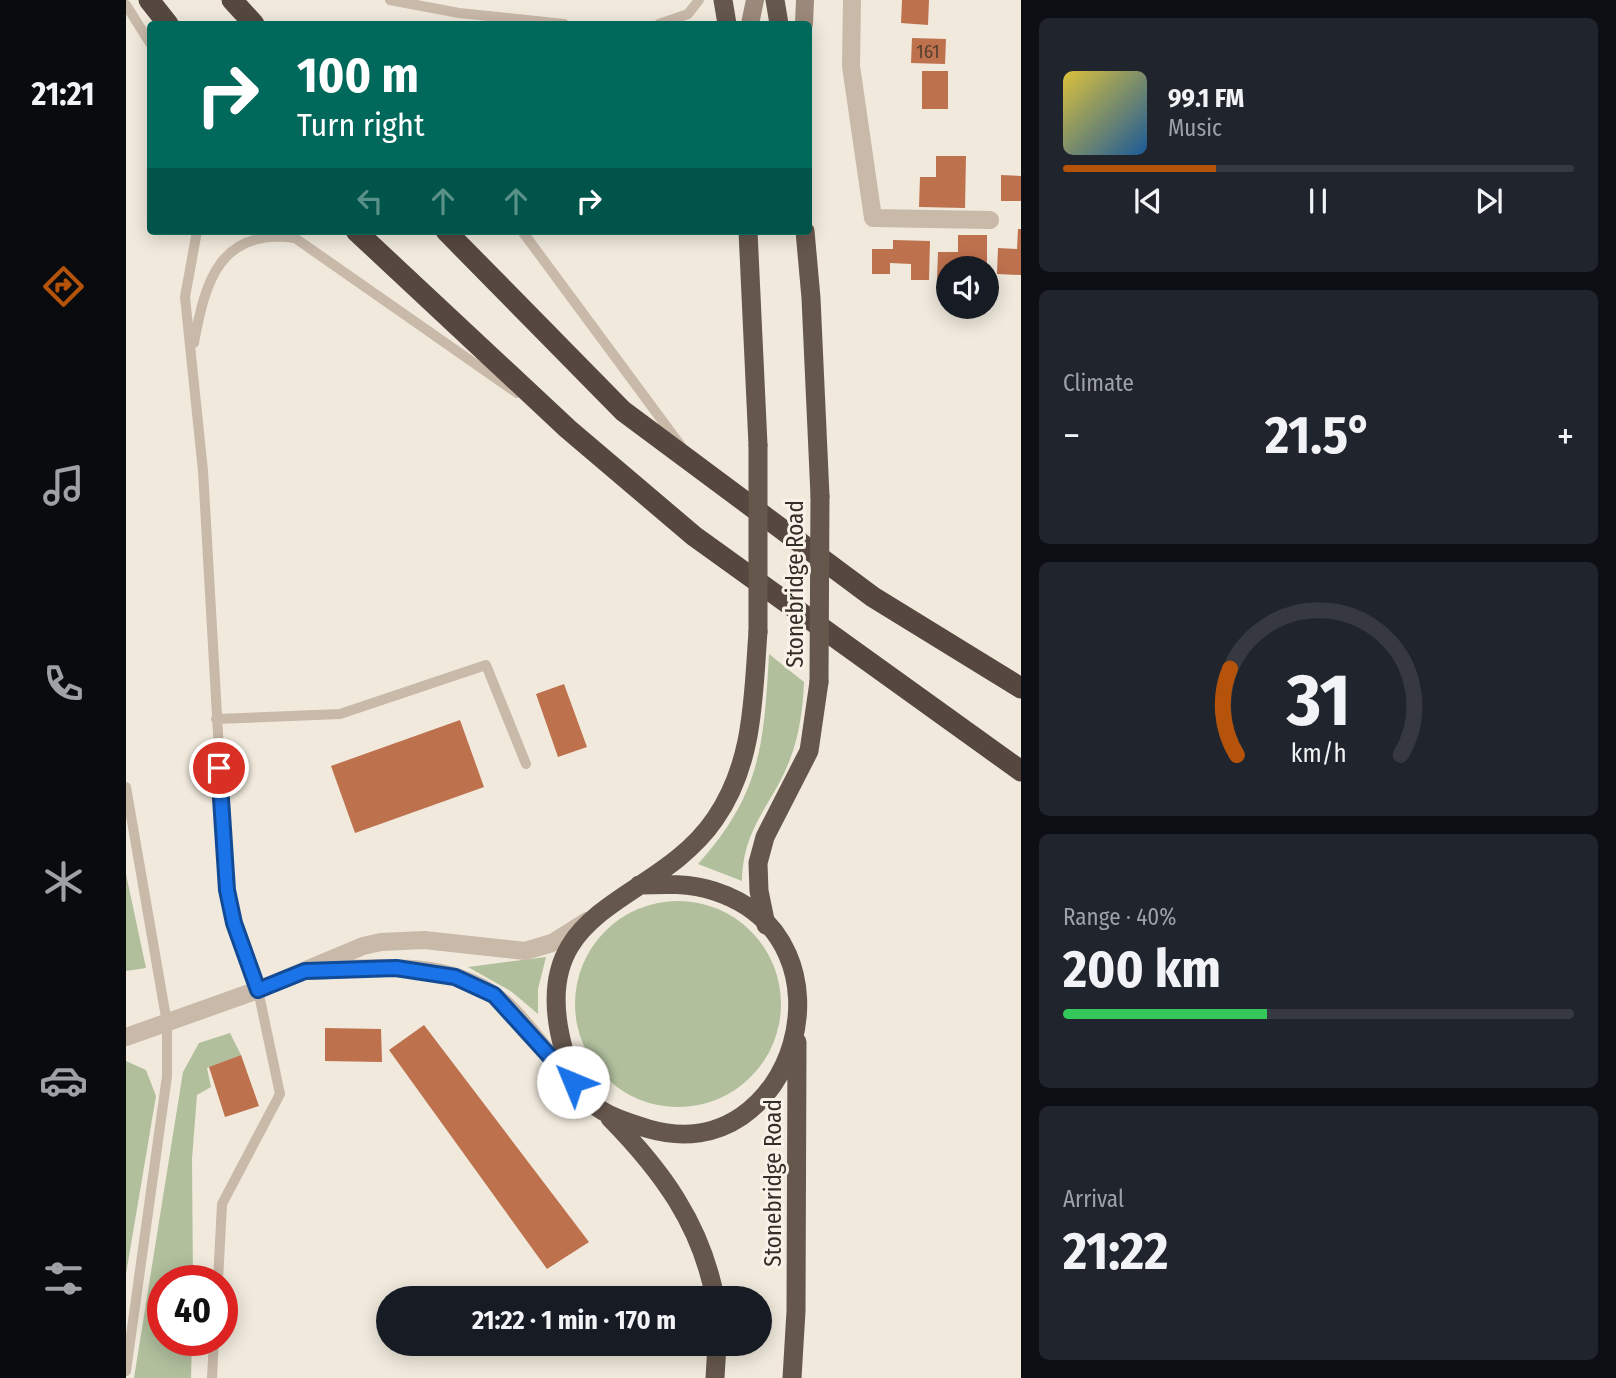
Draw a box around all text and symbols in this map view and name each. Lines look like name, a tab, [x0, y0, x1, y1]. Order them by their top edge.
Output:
house number: 161	[916, 40, 940, 63]
text: 100 m	[297, 46, 419, 105]
icon: right	[182, 49, 273, 140]
text: 21:21	[32, 75, 94, 113]
text: 99.1 FM	[1168, 83, 1244, 114]
text: Turn right	[297, 106, 424, 144]
text: Music	[1168, 114, 1222, 142]
icon: left	[351, 182, 389, 220]
icon: ahead	[424, 182, 462, 220]
icon: ahead	[497, 182, 535, 220]
icon: right	[570, 182, 608, 220]
icon: previous	[1129, 182, 1167, 220]
icon: pause	[1299, 182, 1337, 220]
icon: next	[1470, 182, 1508, 220]
map controls	[936, 256, 999, 319]
button: sound	[936, 256, 999, 319]
icon: directions	[39, 262, 88, 311]
text: Climate	[1063, 369, 1134, 397]
text: 21.5°	[1265, 404, 1372, 467]
text: −	[1063, 413, 1080, 459]
text: +	[1557, 413, 1574, 459]
icon: music	[39, 461, 88, 510]
street label: Stonebridge Road	[781, 500, 809, 668]
text: 31	[1286, 657, 1350, 744]
icon: phone	[39, 659, 88, 708]
pin	[189, 738, 249, 798]
text: km/h	[1291, 739, 1346, 769]
icon: arrive	[200, 749, 238, 787]
icon: climate	[39, 857, 88, 906]
text: Range · 40%	[1063, 903, 1177, 931]
text: 200 km	[1063, 938, 1221, 1001]
position arrow	[536, 1045, 610, 1119]
icon: car	[39, 1056, 88, 1105]
street label: Stonebridge Road	[759, 1099, 787, 1267]
text: Arrival	[1063, 1185, 1124, 1213]
text: 21:22	[1063, 1220, 1168, 1283]
icon: filters	[39, 1254, 88, 1303]
speed limit sign: 40	[147, 1265, 238, 1356]
text: 21:22 · 1 min · 170 m	[472, 1305, 676, 1336]

